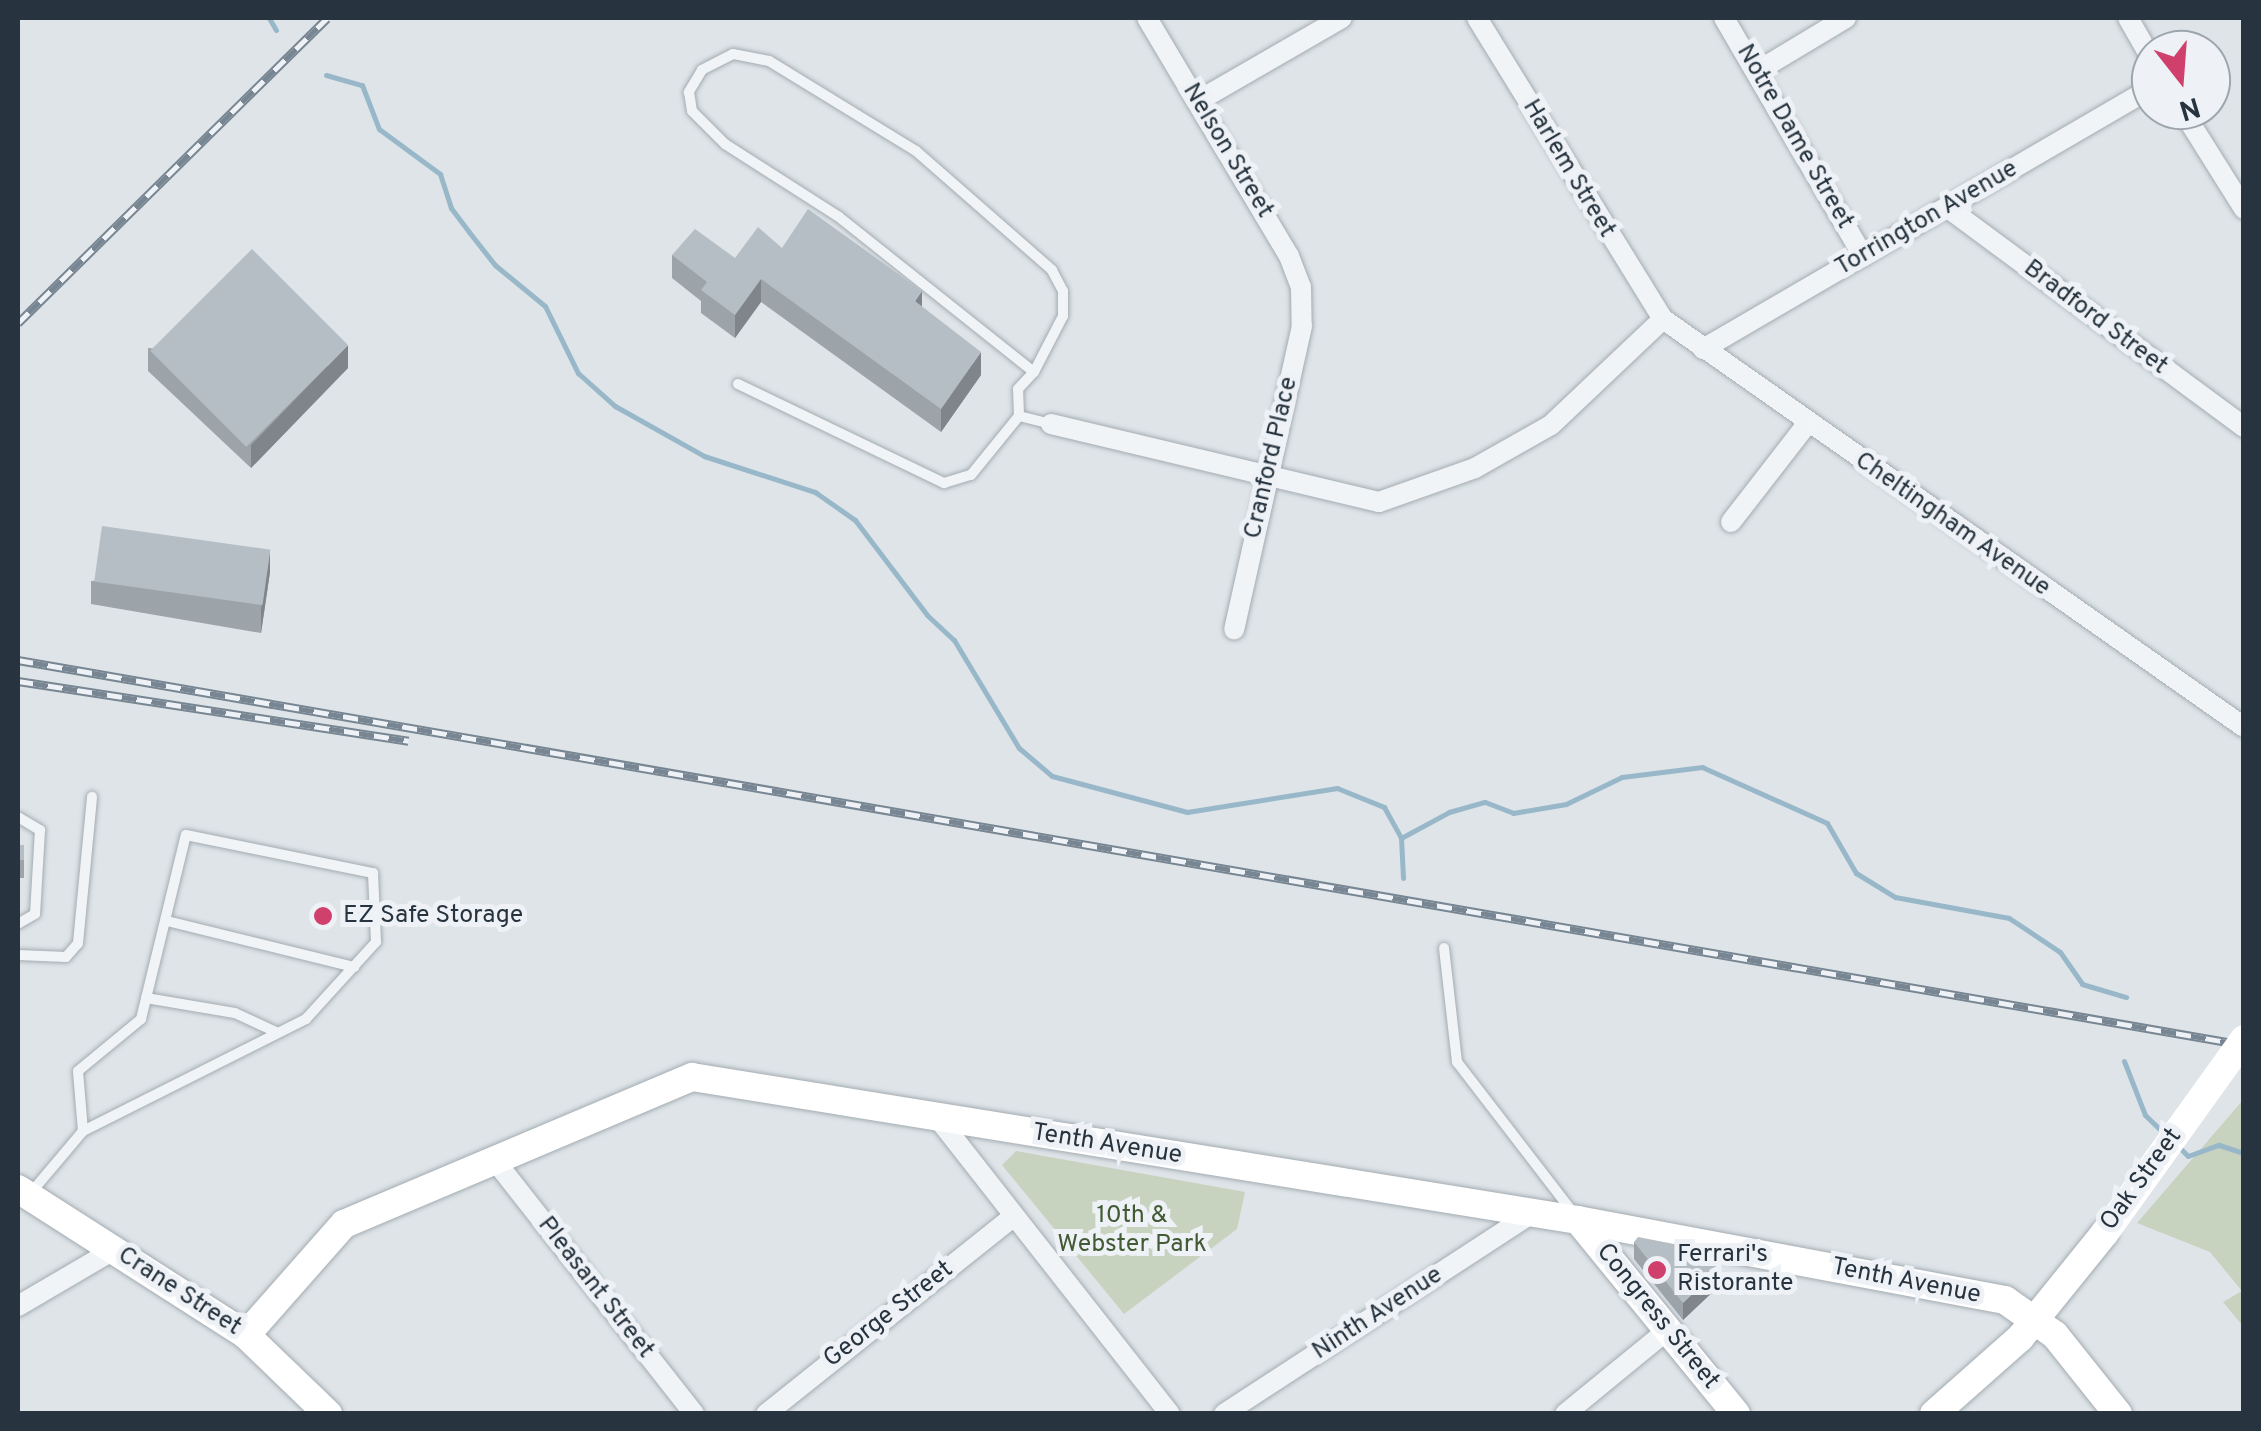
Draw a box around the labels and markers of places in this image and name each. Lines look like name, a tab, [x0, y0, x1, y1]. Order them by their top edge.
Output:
place label: EZ Safe Storage	[343, 901, 523, 931]
marker: EZ Safe Storage	[312, 905, 334, 927]
place label: Ferrari's Ristorante	[1677, 1241, 1794, 1300]
marker: Ferrari's Ristorante	[1646, 1259, 1668, 1281]

